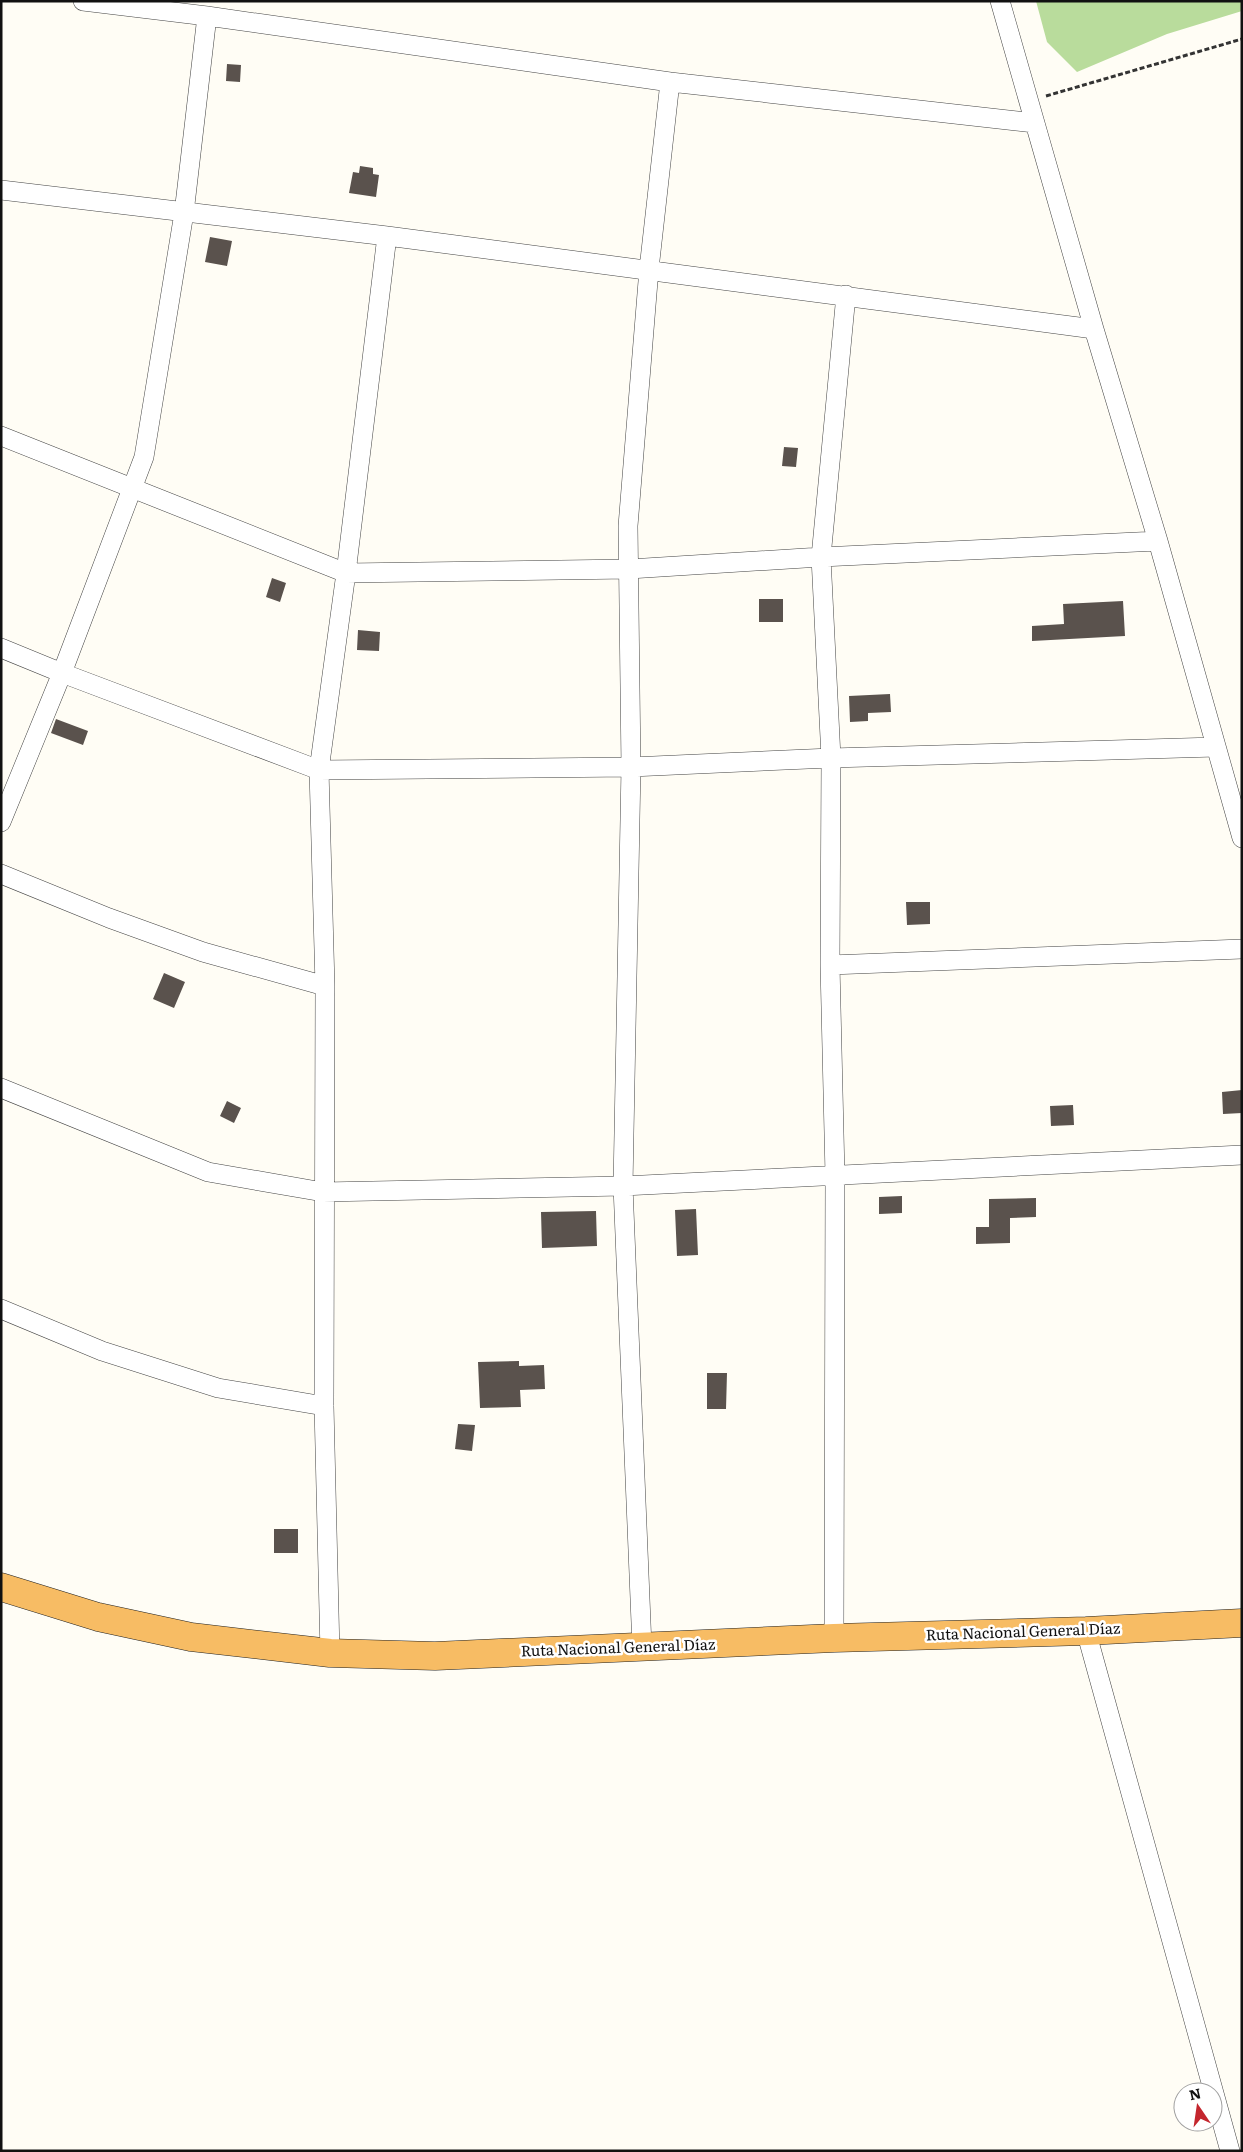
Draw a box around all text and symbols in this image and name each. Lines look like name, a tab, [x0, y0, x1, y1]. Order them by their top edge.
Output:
street label: Ruta Nacional General Díaz	[925, 1616, 1121, 1645]
street label: Ruta Nacional General Díaz	[520, 1632, 716, 1661]
north arrow	[1173, 2082, 1223, 2132]
text: N	[1187, 2082, 1203, 2104]

